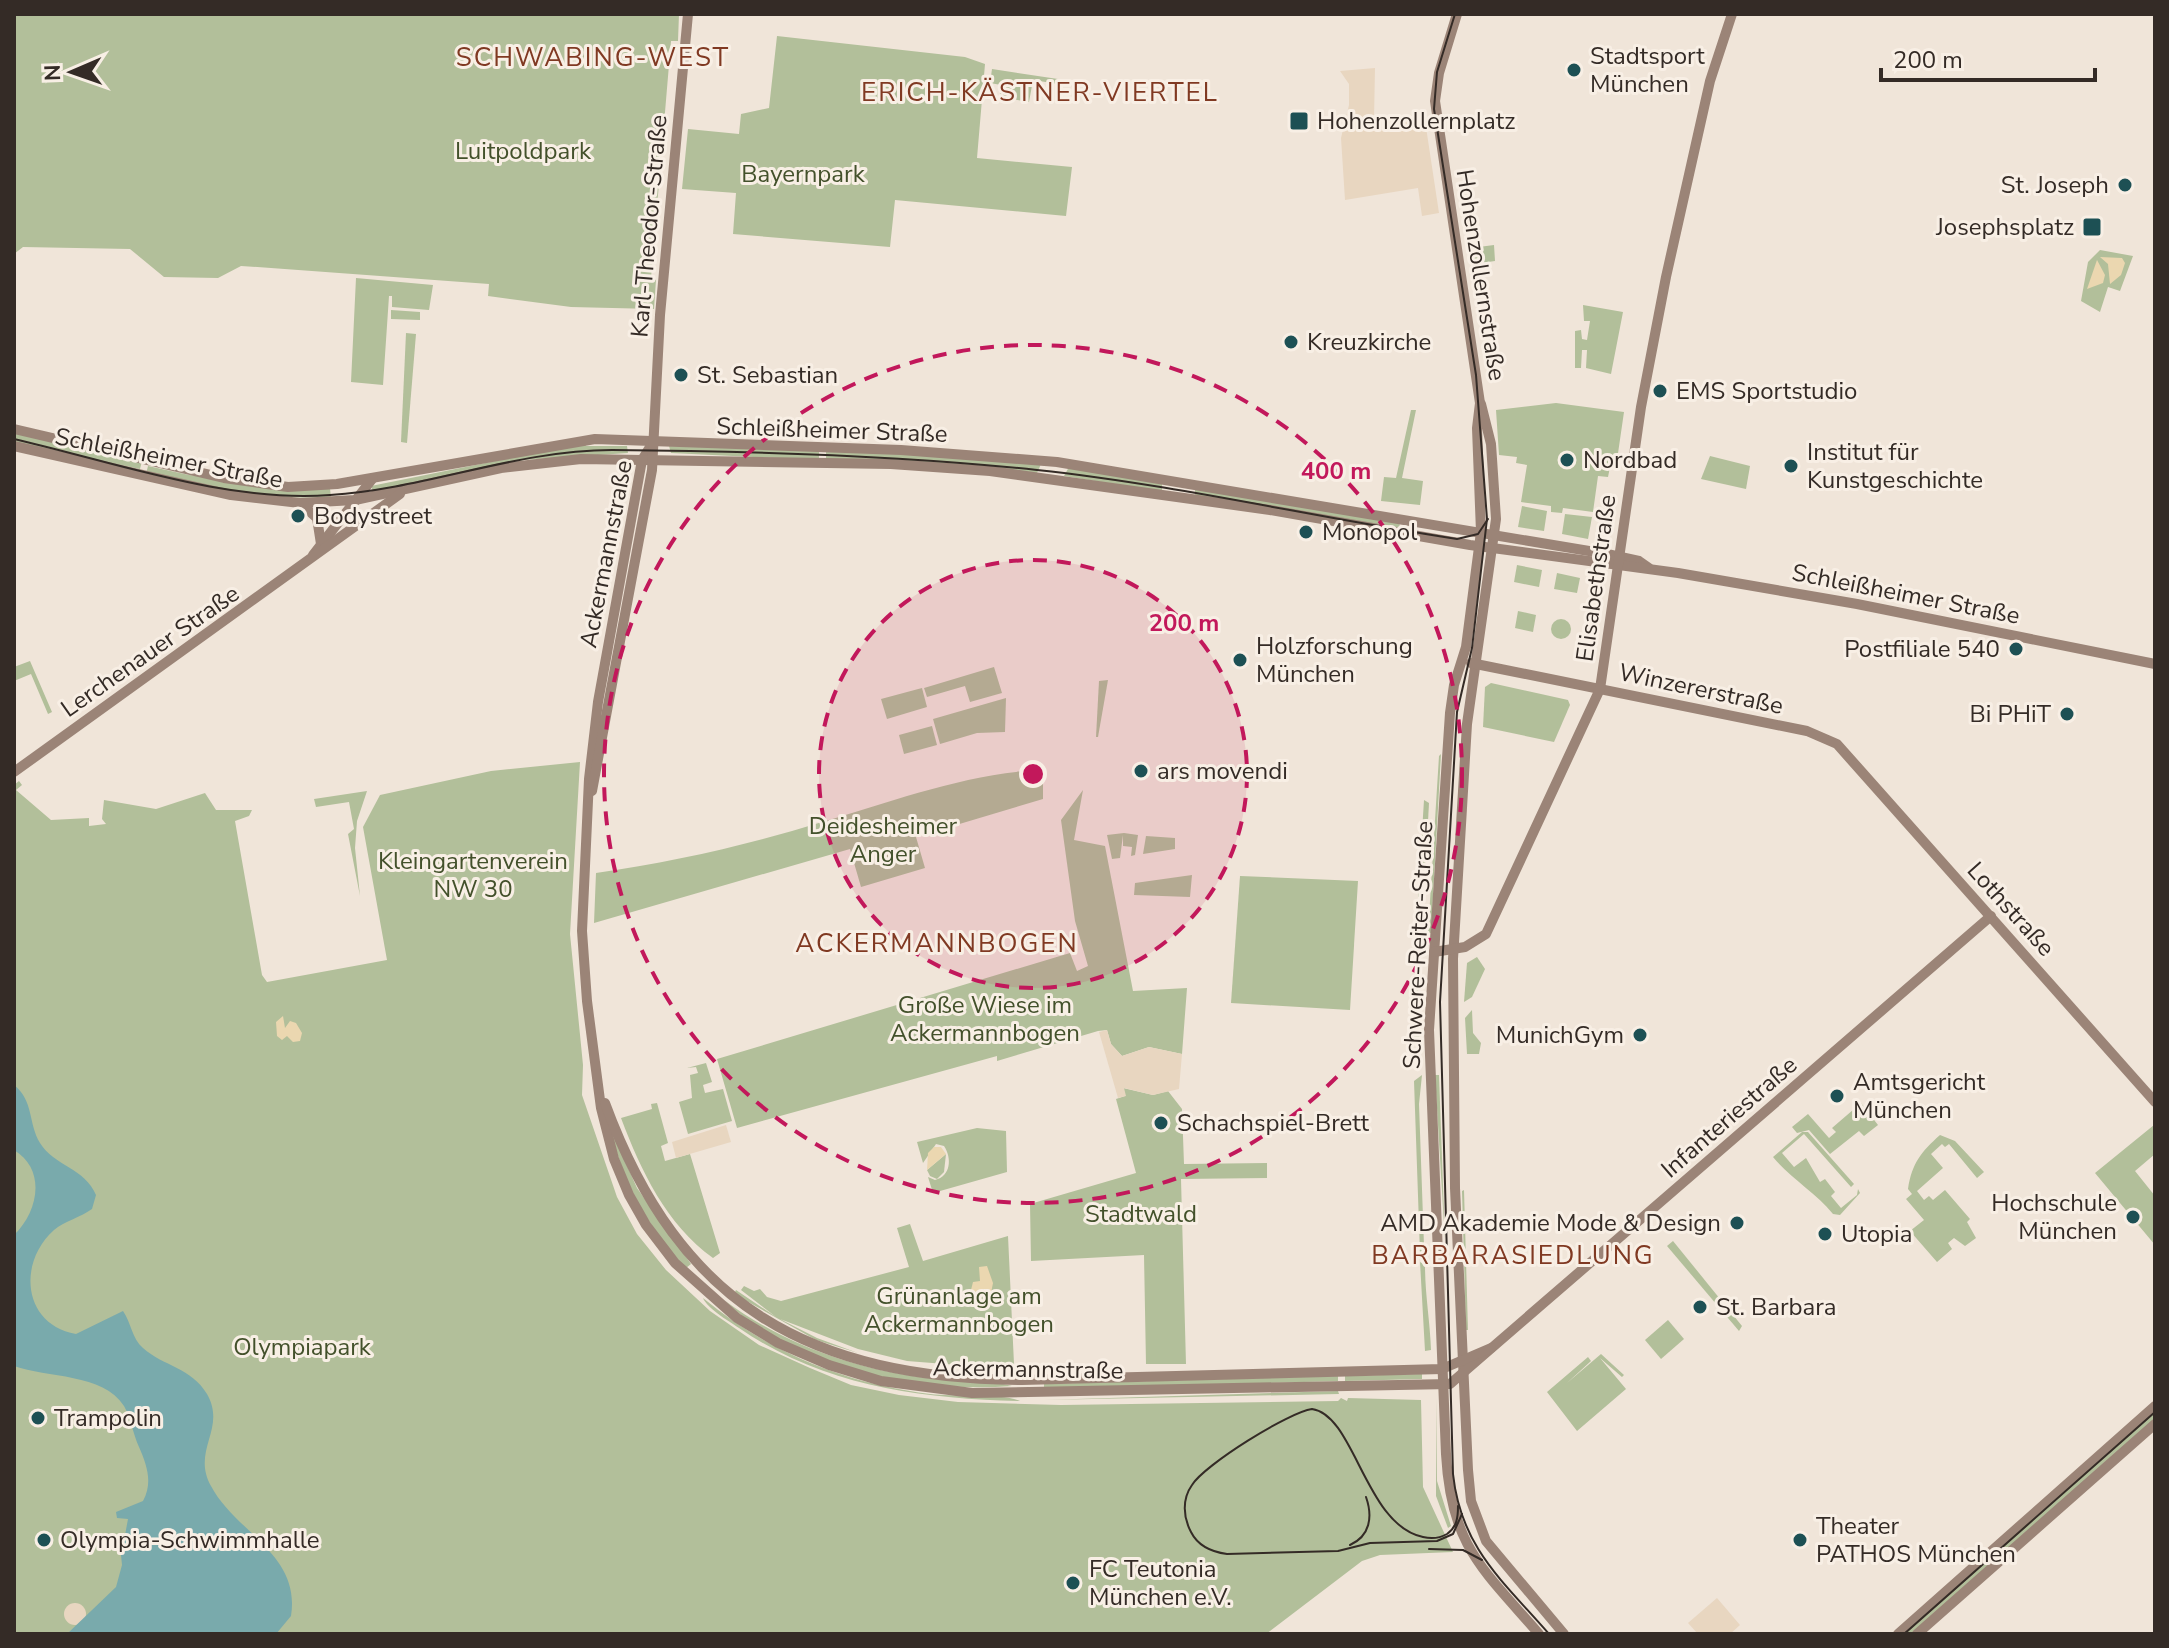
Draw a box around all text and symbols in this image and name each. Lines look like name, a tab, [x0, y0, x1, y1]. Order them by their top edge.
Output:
north arrow	[32, 32, 112, 112]
scale bar	[1881, 32, 2095, 82]
district label: SCHWABING-WEST	[456, 40, 730, 75]
place label: Stadtsport München	[1590, 40, 1705, 100]
text: 200 m	[1893, 44, 1963, 76]
marker: Stadtsport München	[1565, 61, 1583, 79]
text: N	[38, 64, 68, 81]
district label: ERICH-KÄSTNER-VIERTEL	[861, 75, 1219, 110]
place label: Hohenzollernplatz	[1317, 105, 1515, 137]
marker: Hohenzollernplatz	[1288, 110, 1310, 132]
street label: Karl-Theodor-Straße	[623, 113, 675, 339]
park label: Luitpoldpark	[455, 135, 592, 167]
park label: Bayernpark	[741, 158, 866, 190]
street label: Hohenzollernstraße	[1448, 167, 1514, 383]
place label: St. Joseph	[2001, 169, 2109, 201]
marker: St. Joseph	[2116, 176, 2134, 194]
place label: Josephsplatz	[1935, 211, 2074, 243]
marker: Josephsplatz	[2081, 216, 2103, 238]
place label: Kreuzkirche	[1307, 326, 1431, 358]
marker: Kreuzkirche	[1282, 333, 1300, 351]
place label: St. Sebastian	[697, 359, 838, 391]
marker: St. Sebastian	[672, 366, 690, 384]
place label: EMS Sportstudio	[1676, 375, 1857, 407]
marker: EMS Sportstudio	[1651, 382, 1669, 400]
street label: Schleißheimer Straße	[716, 410, 948, 450]
street label: Schleißheimer Straße	[52, 420, 286, 496]
place label: Institut für Kunstgeschichte	[1807, 436, 1983, 496]
place label: Nordbad	[1583, 444, 1677, 476]
marker: Nordbad	[1558, 451, 1576, 469]
text: 400 m	[1301, 455, 1371, 487]
street label: Ackermannstraße	[572, 457, 640, 651]
marker: Institut für Kunstgeschichte	[1782, 457, 1800, 475]
street label: Elisabethstraße	[1568, 492, 1624, 664]
place label: Bodystreet	[314, 500, 432, 532]
marker: Bodystreet	[289, 507, 307, 525]
place label: Monopol	[1322, 516, 1417, 548]
marker: Monopol	[1297, 523, 1315, 541]
street label: Schleißheimer Straße	[1789, 556, 2023, 632]
street label: Lerchenauer Straße	[54, 577, 246, 725]
text: 200 m	[1149, 607, 1219, 639]
place label: Holzforschung München	[1256, 630, 1413, 690]
place label: Postfiliale 540	[1844, 633, 2000, 665]
marker: Postfiliale 540	[2007, 640, 2025, 658]
marker: Holzforschung München	[1231, 651, 1249, 669]
street label: Winzererstraße	[1616, 656, 1786, 722]
place label: Bi PHiT	[1970, 698, 2052, 730]
marker: Bi PHiT	[2058, 705, 2076, 723]
place label: ars movendi	[1157, 755, 1288, 787]
centre of rings	[1019, 760, 1047, 788]
marker: ars movendi	[1132, 762, 1150, 780]
park label: Deidesheimer Anger	[809, 810, 958, 870]
street label: Schwere-Reiter-Straße	[1396, 820, 1440, 1070]
park label: Kleingartenverein NW 30	[378, 845, 568, 905]
street label: Lothstraße	[1960, 855, 2062, 963]
district label: ACKERMANNBOGEN	[795, 926, 1079, 961]
park label: Große Wiese im Ackermannbogen	[890, 989, 1080, 1049]
place label: MunichGym	[1496, 1019, 1624, 1051]
marker: MunichGym	[1631, 1026, 1649, 1044]
street label: Infanteriestraße	[1654, 1049, 1804, 1185]
place label: Amtsgericht München	[1853, 1066, 1986, 1126]
marker: Amtsgericht München	[1828, 1087, 1846, 1105]
place label: Schachspiel-Brett	[1177, 1107, 1369, 1139]
marker: Schachspiel-Brett	[1152, 1114, 1170, 1132]
place label: Hochschule München	[1991, 1187, 2117, 1247]
park label: Stadtwald	[1085, 1198, 1197, 1230]
place label: AMD Akademie Mode & Design	[1380, 1207, 1721, 1239]
marker: Hochschule München	[2124, 1208, 2142, 1226]
marker: AMD Akademie Mode & Design	[1728, 1214, 1746, 1232]
place label: Utopia	[1841, 1218, 1912, 1250]
marker: Utopia	[1816, 1225, 1834, 1243]
district label: BARBARASIEDLUNG	[1371, 1238, 1655, 1273]
park label: Grünanlage am Ackermannbogen	[864, 1280, 1054, 1340]
place label: St. Barbara	[1716, 1291, 1837, 1323]
marker: St. Barbara	[1691, 1298, 1709, 1316]
park label: Olympiapark	[233, 1331, 372, 1363]
street label: Ackermannstraße	[932, 1351, 1124, 1387]
place label: Trampolin	[54, 1402, 162, 1434]
marker: Trampolin	[29, 1409, 47, 1427]
place label: Theater PATHOS München	[1816, 1510, 2016, 1570]
place label: Olympia-Schwimmhalle	[60, 1524, 320, 1556]
marker: Olympia-Schwimmhalle	[35, 1531, 53, 1549]
marker: Theater PATHOS München	[1791, 1531, 1809, 1549]
place label: FC Teutonia München e.V.	[1089, 1553, 1232, 1613]
marker: FC Teutonia München e.V.	[1064, 1574, 1082, 1592]

